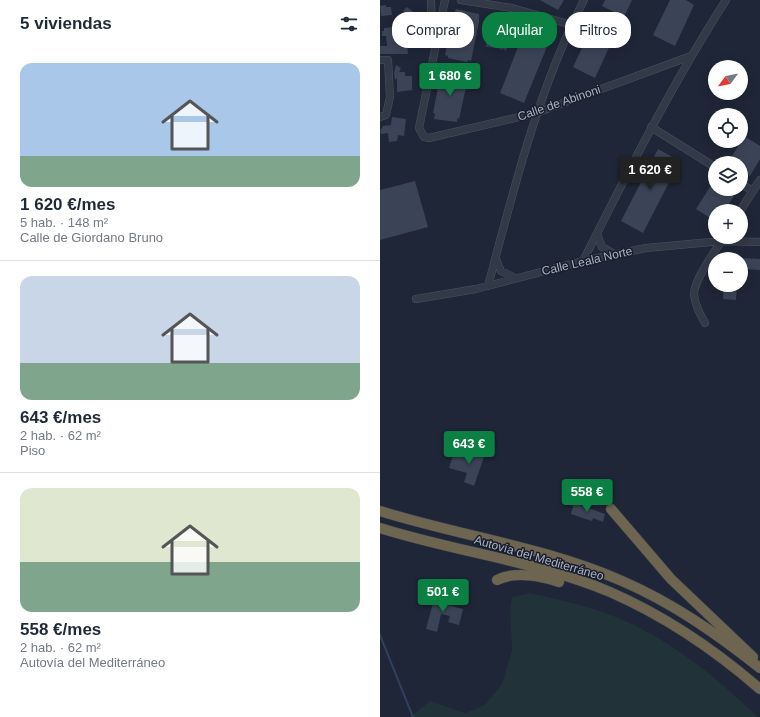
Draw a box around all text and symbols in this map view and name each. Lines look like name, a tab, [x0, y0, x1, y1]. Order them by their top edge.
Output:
chip: Comprar	[392, 12, 474, 48]
chip: Alquilar	[482, 12, 557, 48]
chip: Filtros	[565, 12, 631, 48]
icon: filters	[338, 13, 360, 35]
text: 5 viviendas	[20, 14, 112, 33]
north arrow	[708, 60, 748, 100]
map controls	[708, 60, 748, 292]
pin: 1 680 €	[413, 63, 487, 97]
text: 1 680 €	[428, 68, 472, 83]
street label: Calle de Abinoni	[516, 82, 602, 124]
icon: home	[154, 89, 226, 161]
button: locate	[708, 108, 748, 148]
button: layers	[708, 156, 748, 196]
pin: 1 620 €	[613, 157, 687, 191]
text: 1 620 €	[628, 162, 672, 177]
text: 1 620 €/mes	[20, 195, 115, 214]
button: +	[708, 204, 748, 244]
text: 5 hab. · 148 m²	[20, 215, 108, 230]
text: Calle de Giordano Bruno	[20, 230, 163, 245]
street label: Calle Leala Norte	[540, 244, 634, 278]
button: −	[708, 252, 748, 292]
icon: home	[154, 302, 226, 374]
text: 643 €/mes	[20, 408, 101, 427]
text: 2 hab. · 62 m²	[20, 428, 101, 443]
pin: 643 €	[441, 431, 497, 465]
text: 643 €	[453, 436, 485, 451]
text: Piso	[20, 443, 45, 458]
pin: 558 €	[559, 479, 615, 513]
text: 558 €	[571, 484, 603, 499]
icon: home	[154, 514, 226, 586]
street label: Autovía del Mediterráneo	[473, 533, 606, 583]
pin: 501 €	[415, 579, 471, 613]
text: 501 €	[427, 584, 459, 599]
text: 558 €/mes	[20, 620, 101, 639]
text: 2 hab. · 62 m²	[20, 640, 101, 655]
text: Autovía del Mediterráneo	[20, 655, 165, 670]

